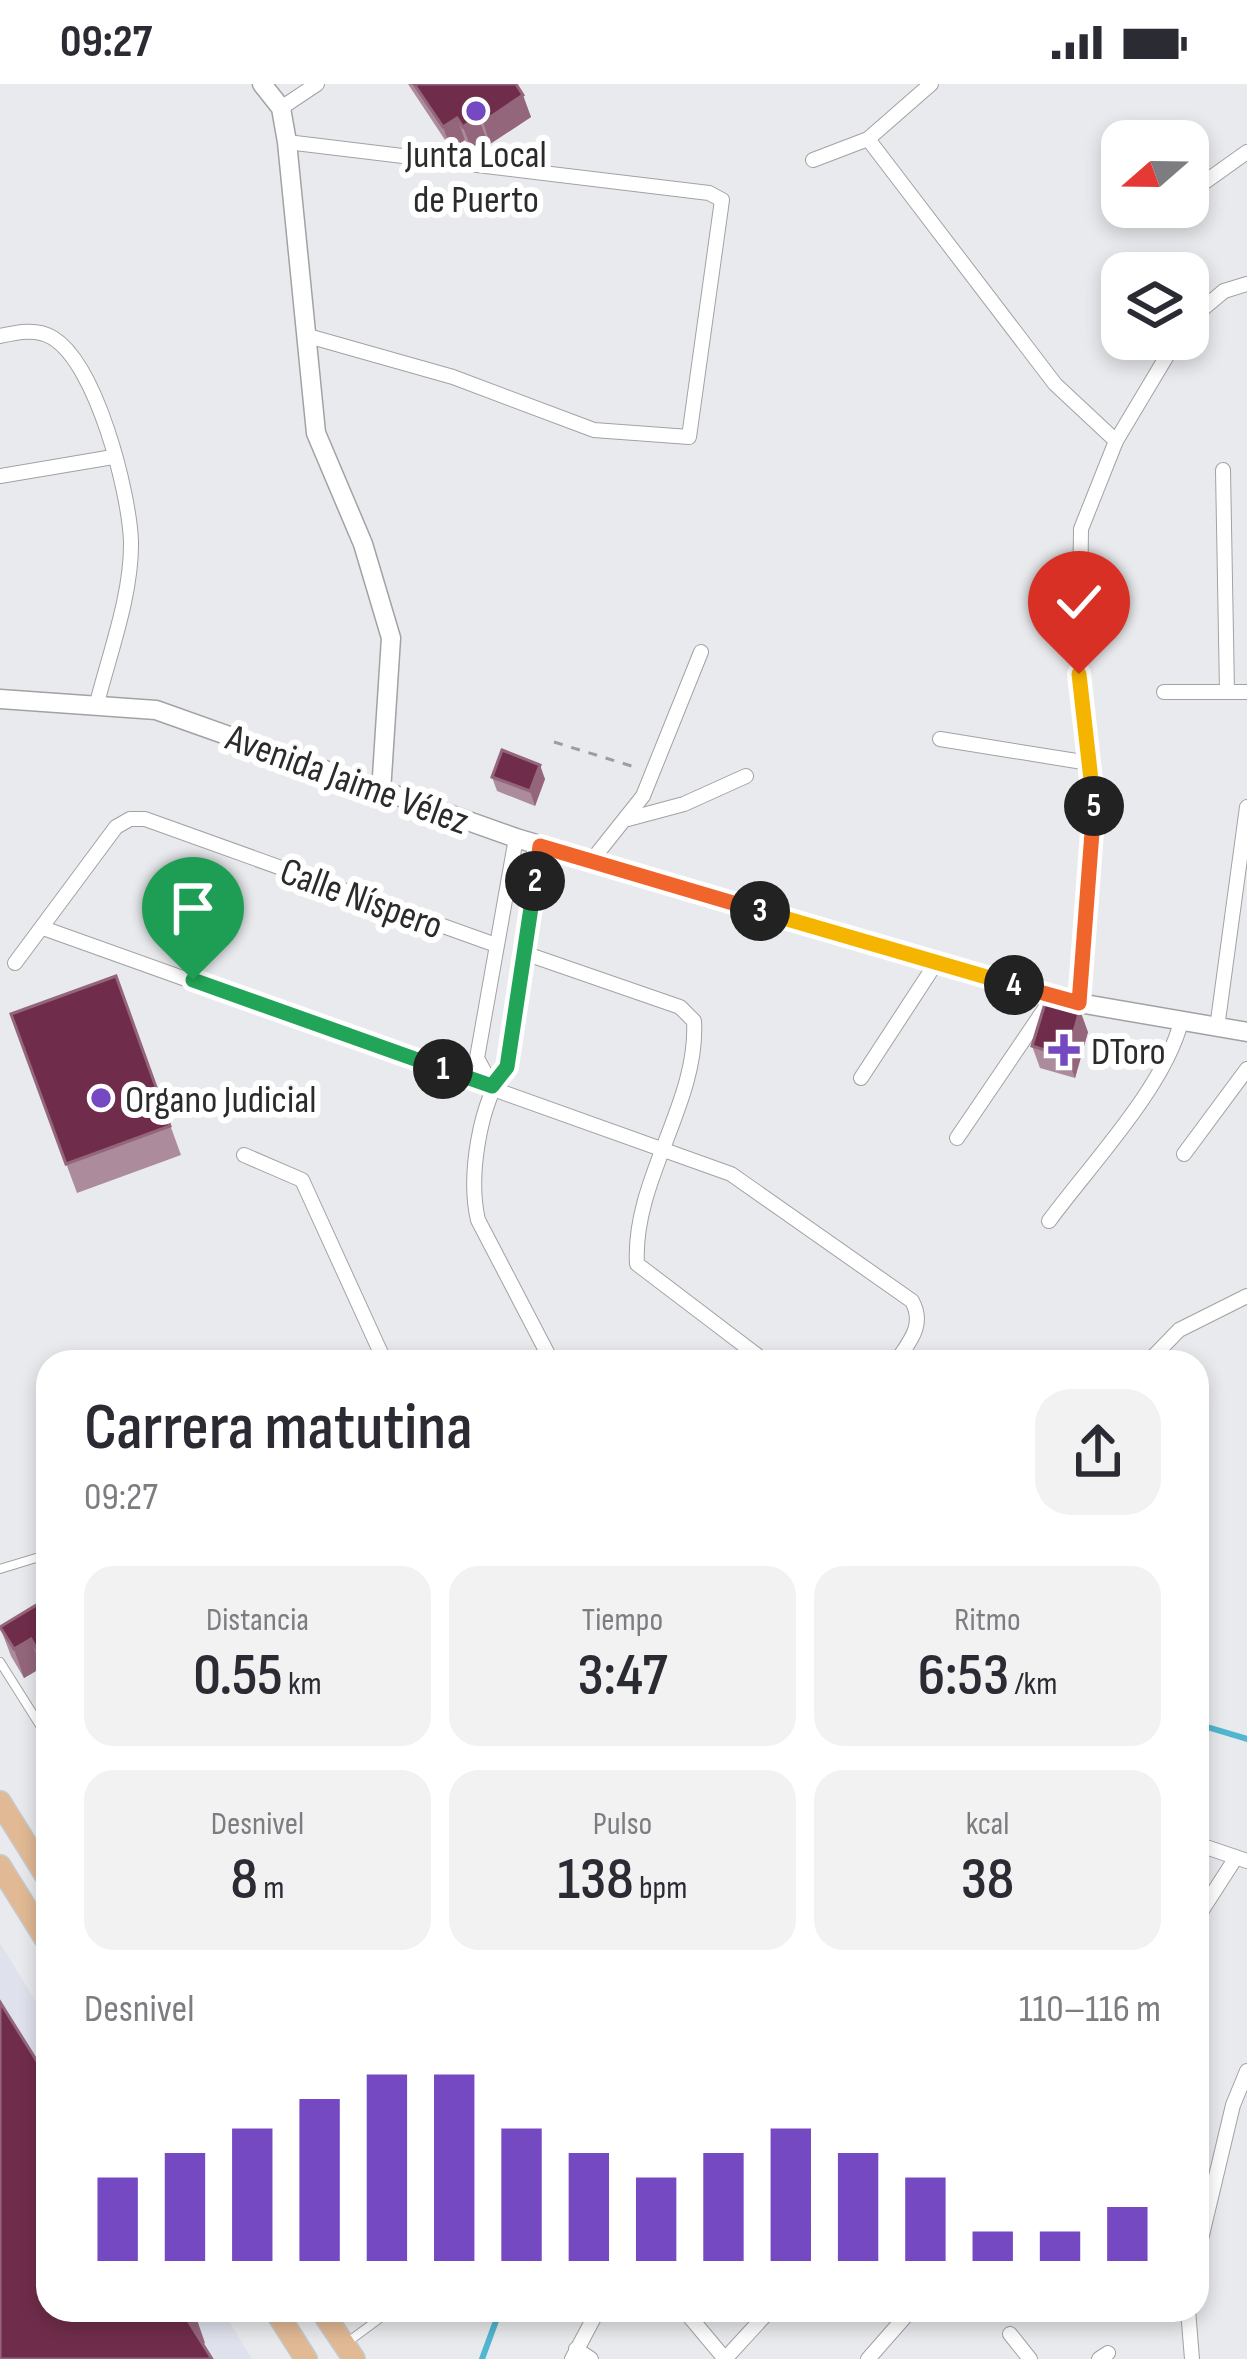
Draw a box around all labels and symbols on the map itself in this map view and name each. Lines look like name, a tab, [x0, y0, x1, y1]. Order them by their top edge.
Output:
marker: Junta Local de Puerto	[463, 98, 489, 124]
north arrow	[1101, 120, 1209, 228]
place label: Junta Local de Puerto	[404, 132, 547, 224]
pin	[1028, 551, 1130, 674]
street label: Avenida Jaime Vélez	[219, 714, 475, 846]
pin: 5	[1064, 776, 1124, 836]
street label: Calle Níspero	[274, 848, 449, 950]
pin: 2	[505, 851, 565, 911]
pin	[142, 857, 244, 980]
pin: 3	[730, 881, 790, 941]
pin: 4	[984, 955, 1044, 1015]
place label: DToro	[1091, 1029, 1166, 1076]
marker: DToro	[1048, 1034, 1080, 1066]
pin: 1	[413, 1039, 473, 1099]
place label: Organo Judicial	[125, 1077, 316, 1124]
marker: Organo Judicial	[88, 1085, 114, 1111]

